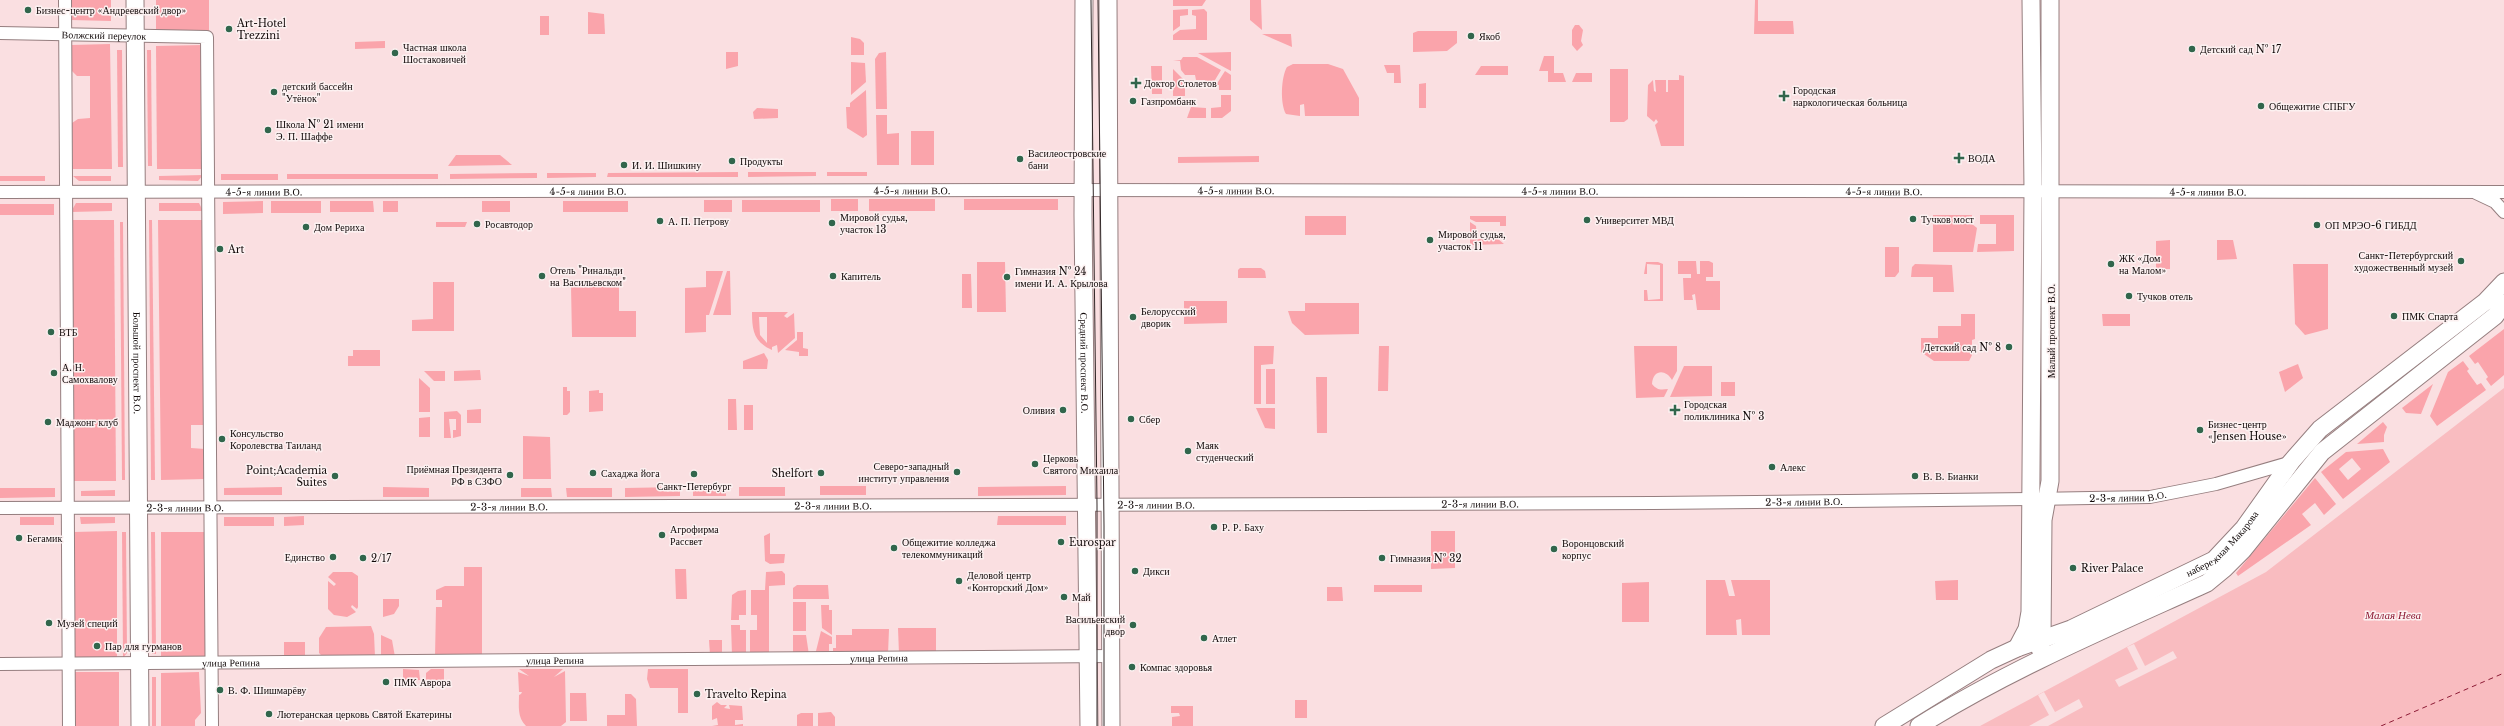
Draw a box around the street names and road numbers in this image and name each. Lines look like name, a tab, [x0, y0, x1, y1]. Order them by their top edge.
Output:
street label: Волжский переулок	[62, 28, 147, 43]
street label: 4-5-я линии В.О.	[874, 184, 950, 197]
street label: 4-5-я линии В.О.	[1198, 184, 1274, 197]
street label: 4-5-я линии В.О.	[226, 185, 302, 199]
street label: 4-5-я линии В.О.	[550, 185, 626, 198]
street label: 4-5-я линии В.О.	[1522, 185, 1598, 198]
street label: 4-5-я линии В.О.	[1846, 185, 1922, 198]
street label: 4-5-я линии В.О.	[2170, 186, 2246, 199]
street label: Малый проспект В.О.	[2045, 284, 2058, 378]
street label: Большой проспект В.О.	[130, 312, 144, 414]
street label: Средний проспект В.О.	[1077, 312, 1091, 414]
street label: 2-3-я линии В.О.	[2089, 488, 2168, 505]
street label: 2-3-я линии В.О.	[1765, 495, 1843, 509]
street label: 2-3-я линии В.О.	[1441, 497, 1519, 511]
street label: 2-3-я линии В.О.	[1117, 498, 1195, 512]
street label: 2-3-я линии В.О.	[794, 499, 872, 513]
street label: 2-3-я линии В.О.	[470, 500, 548, 514]
street label: 2-3-я линии В.О.	[146, 501, 224, 515]
street label: набережная Макарова	[2184, 508, 2262, 580]
street label: улица Репина	[850, 651, 909, 665]
street label: улица Репина	[526, 654, 585, 667]
street label: улица Репина	[202, 656, 261, 670]

